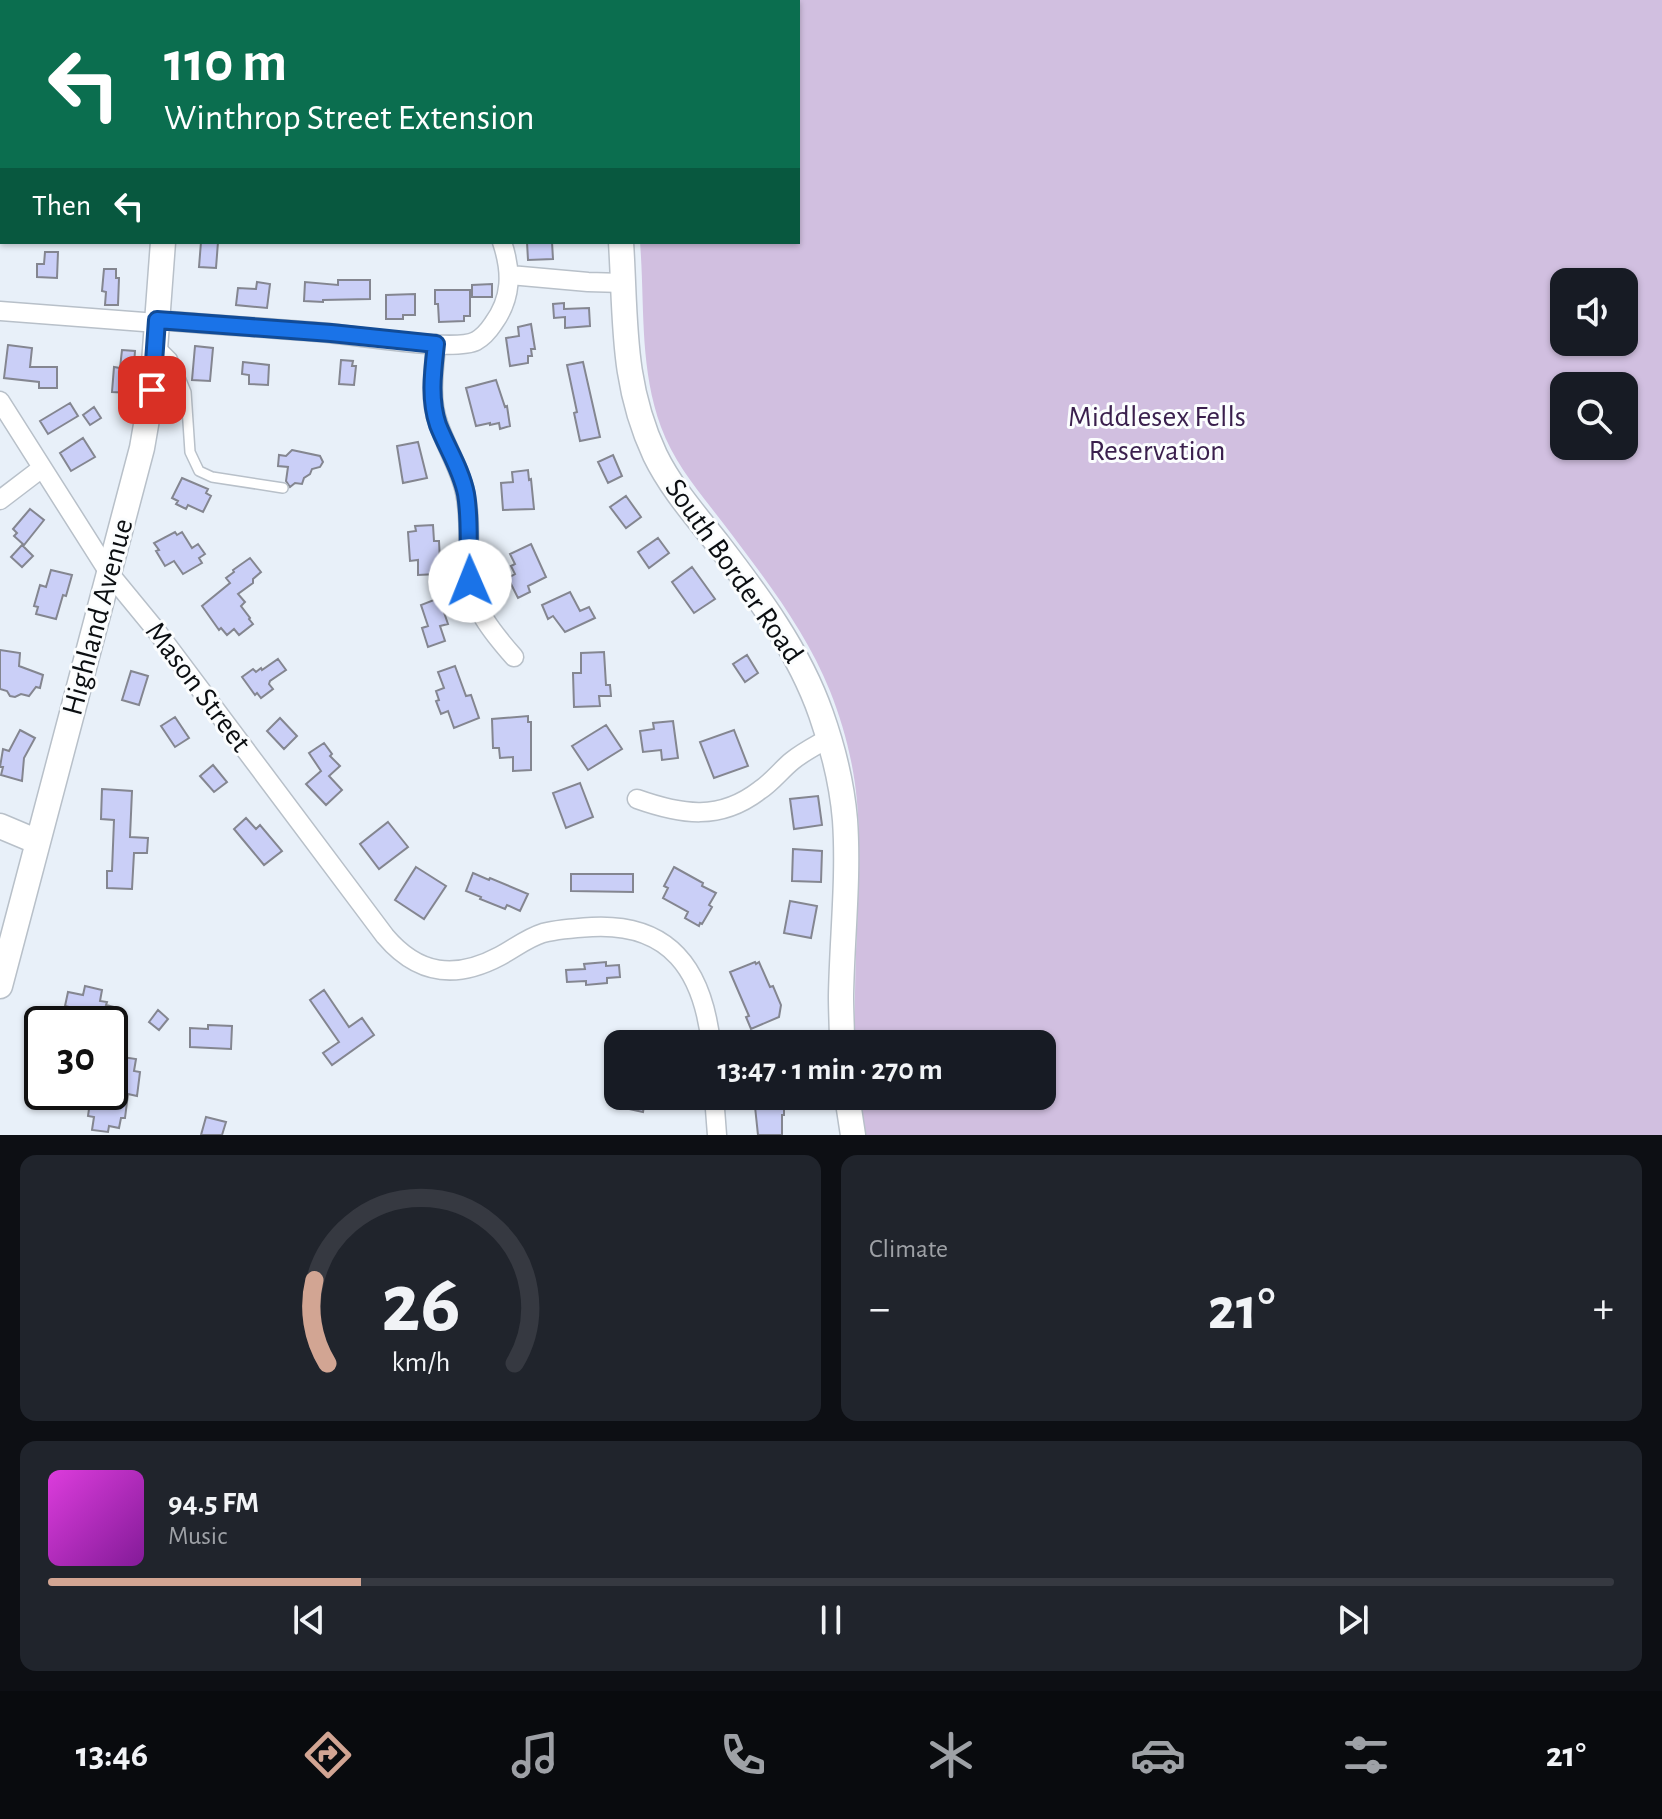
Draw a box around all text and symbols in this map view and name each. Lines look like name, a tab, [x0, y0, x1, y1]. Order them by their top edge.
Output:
icon: left	[32, 32, 136, 136]
text: 110 m	[164, 35, 287, 91]
text: Winthrop Street Extension	[164, 100, 535, 136]
icon: left	[107, 184, 151, 228]
text: Then	[32, 191, 91, 221]
map controls	[1550, 268, 1638, 460]
button: sound	[1550, 268, 1638, 356]
pin	[118, 356, 186, 424]
icon: arrive	[130, 368, 174, 412]
button: search	[1550, 372, 1638, 460]
park label: Middlesex Fells Reservation	[1068, 402, 1246, 466]
street label: South Border Road	[659, 473, 809, 669]
street label: Highland Avenue	[57, 515, 139, 719]
position arrow	[428, 539, 512, 623]
street label: Mason Street	[140, 617, 257, 758]
speed limit sign: 30	[24, 1006, 128, 1110]
text: 13:47 · 1 min · 270 m	[717, 1055, 943, 1085]
text: Climate	[869, 1236, 948, 1262]
text: 26	[381, 1263, 460, 1347]
text: 21°	[1208, 1280, 1275, 1340]
text: −	[869, 1287, 890, 1331]
text: +	[1593, 1287, 1614, 1331]
text: km/h	[391, 1348, 450, 1377]
text: 94.5 FM	[168, 1488, 259, 1518]
text: Music	[168, 1523, 227, 1549]
icon: previous	[287, 1598, 331, 1642]
icon: pause	[809, 1598, 853, 1642]
icon: next	[1331, 1598, 1375, 1642]
icon: directions	[300, 1727, 356, 1783]
icon: music	[507, 1727, 563, 1783]
icon: phone	[715, 1727, 771, 1783]
icon: climate	[923, 1727, 979, 1783]
icon: car	[1130, 1727, 1186, 1783]
icon: filters	[1338, 1727, 1394, 1783]
text: 13:46	[76, 1737, 148, 1773]
text: 21°	[1546, 1737, 1586, 1773]

